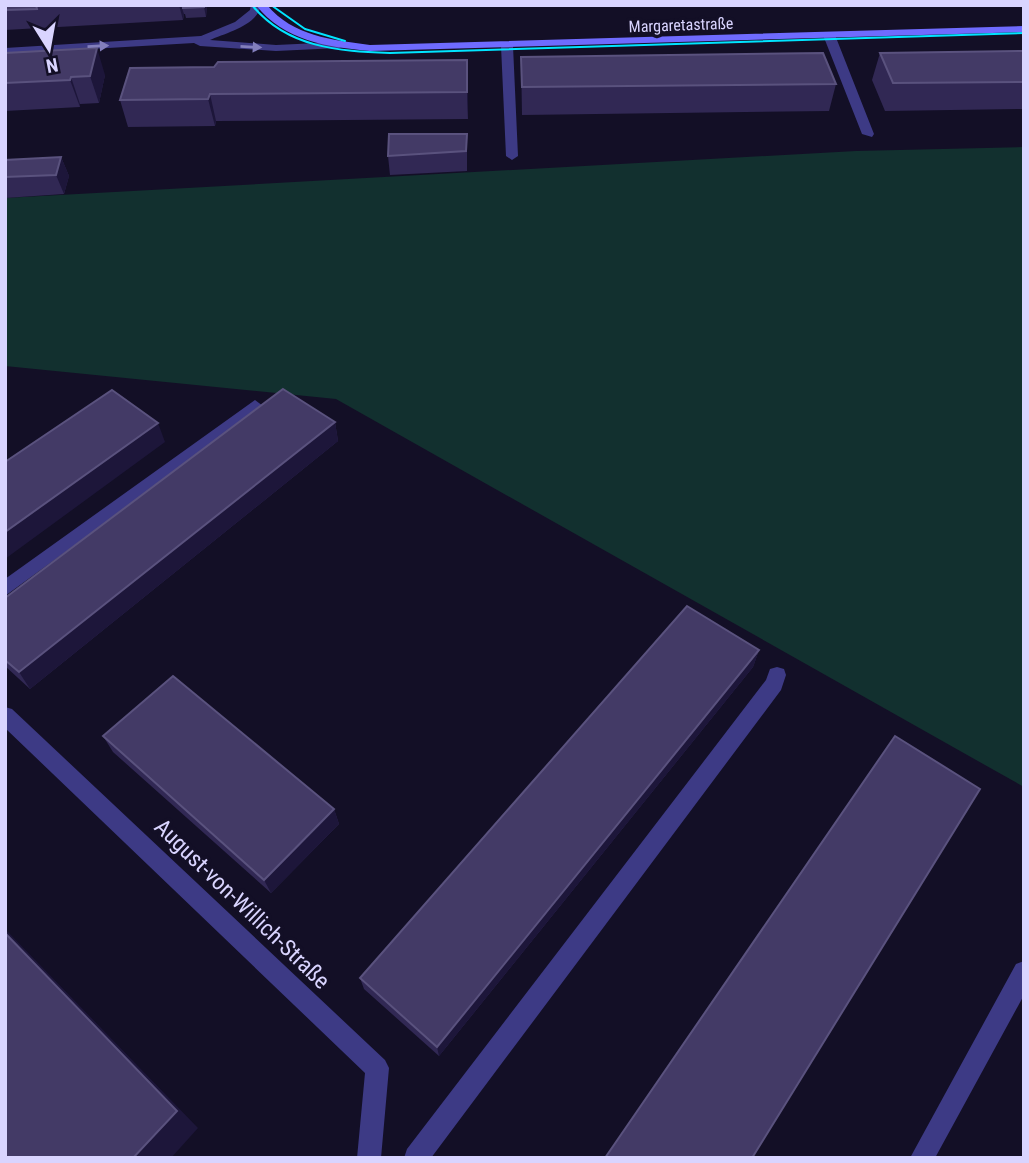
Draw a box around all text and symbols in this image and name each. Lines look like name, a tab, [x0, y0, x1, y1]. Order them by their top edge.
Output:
north arrow	[14, 14, 84, 84]
street label: Margaretastraße	[628, 14, 734, 36]
one-way arrow	[87, 41, 109, 52]
one-way arrow	[240, 42, 262, 53]
text: N	[44, 53, 60, 78]
street label: August-von-Willich-Straße	[149, 813, 335, 995]

